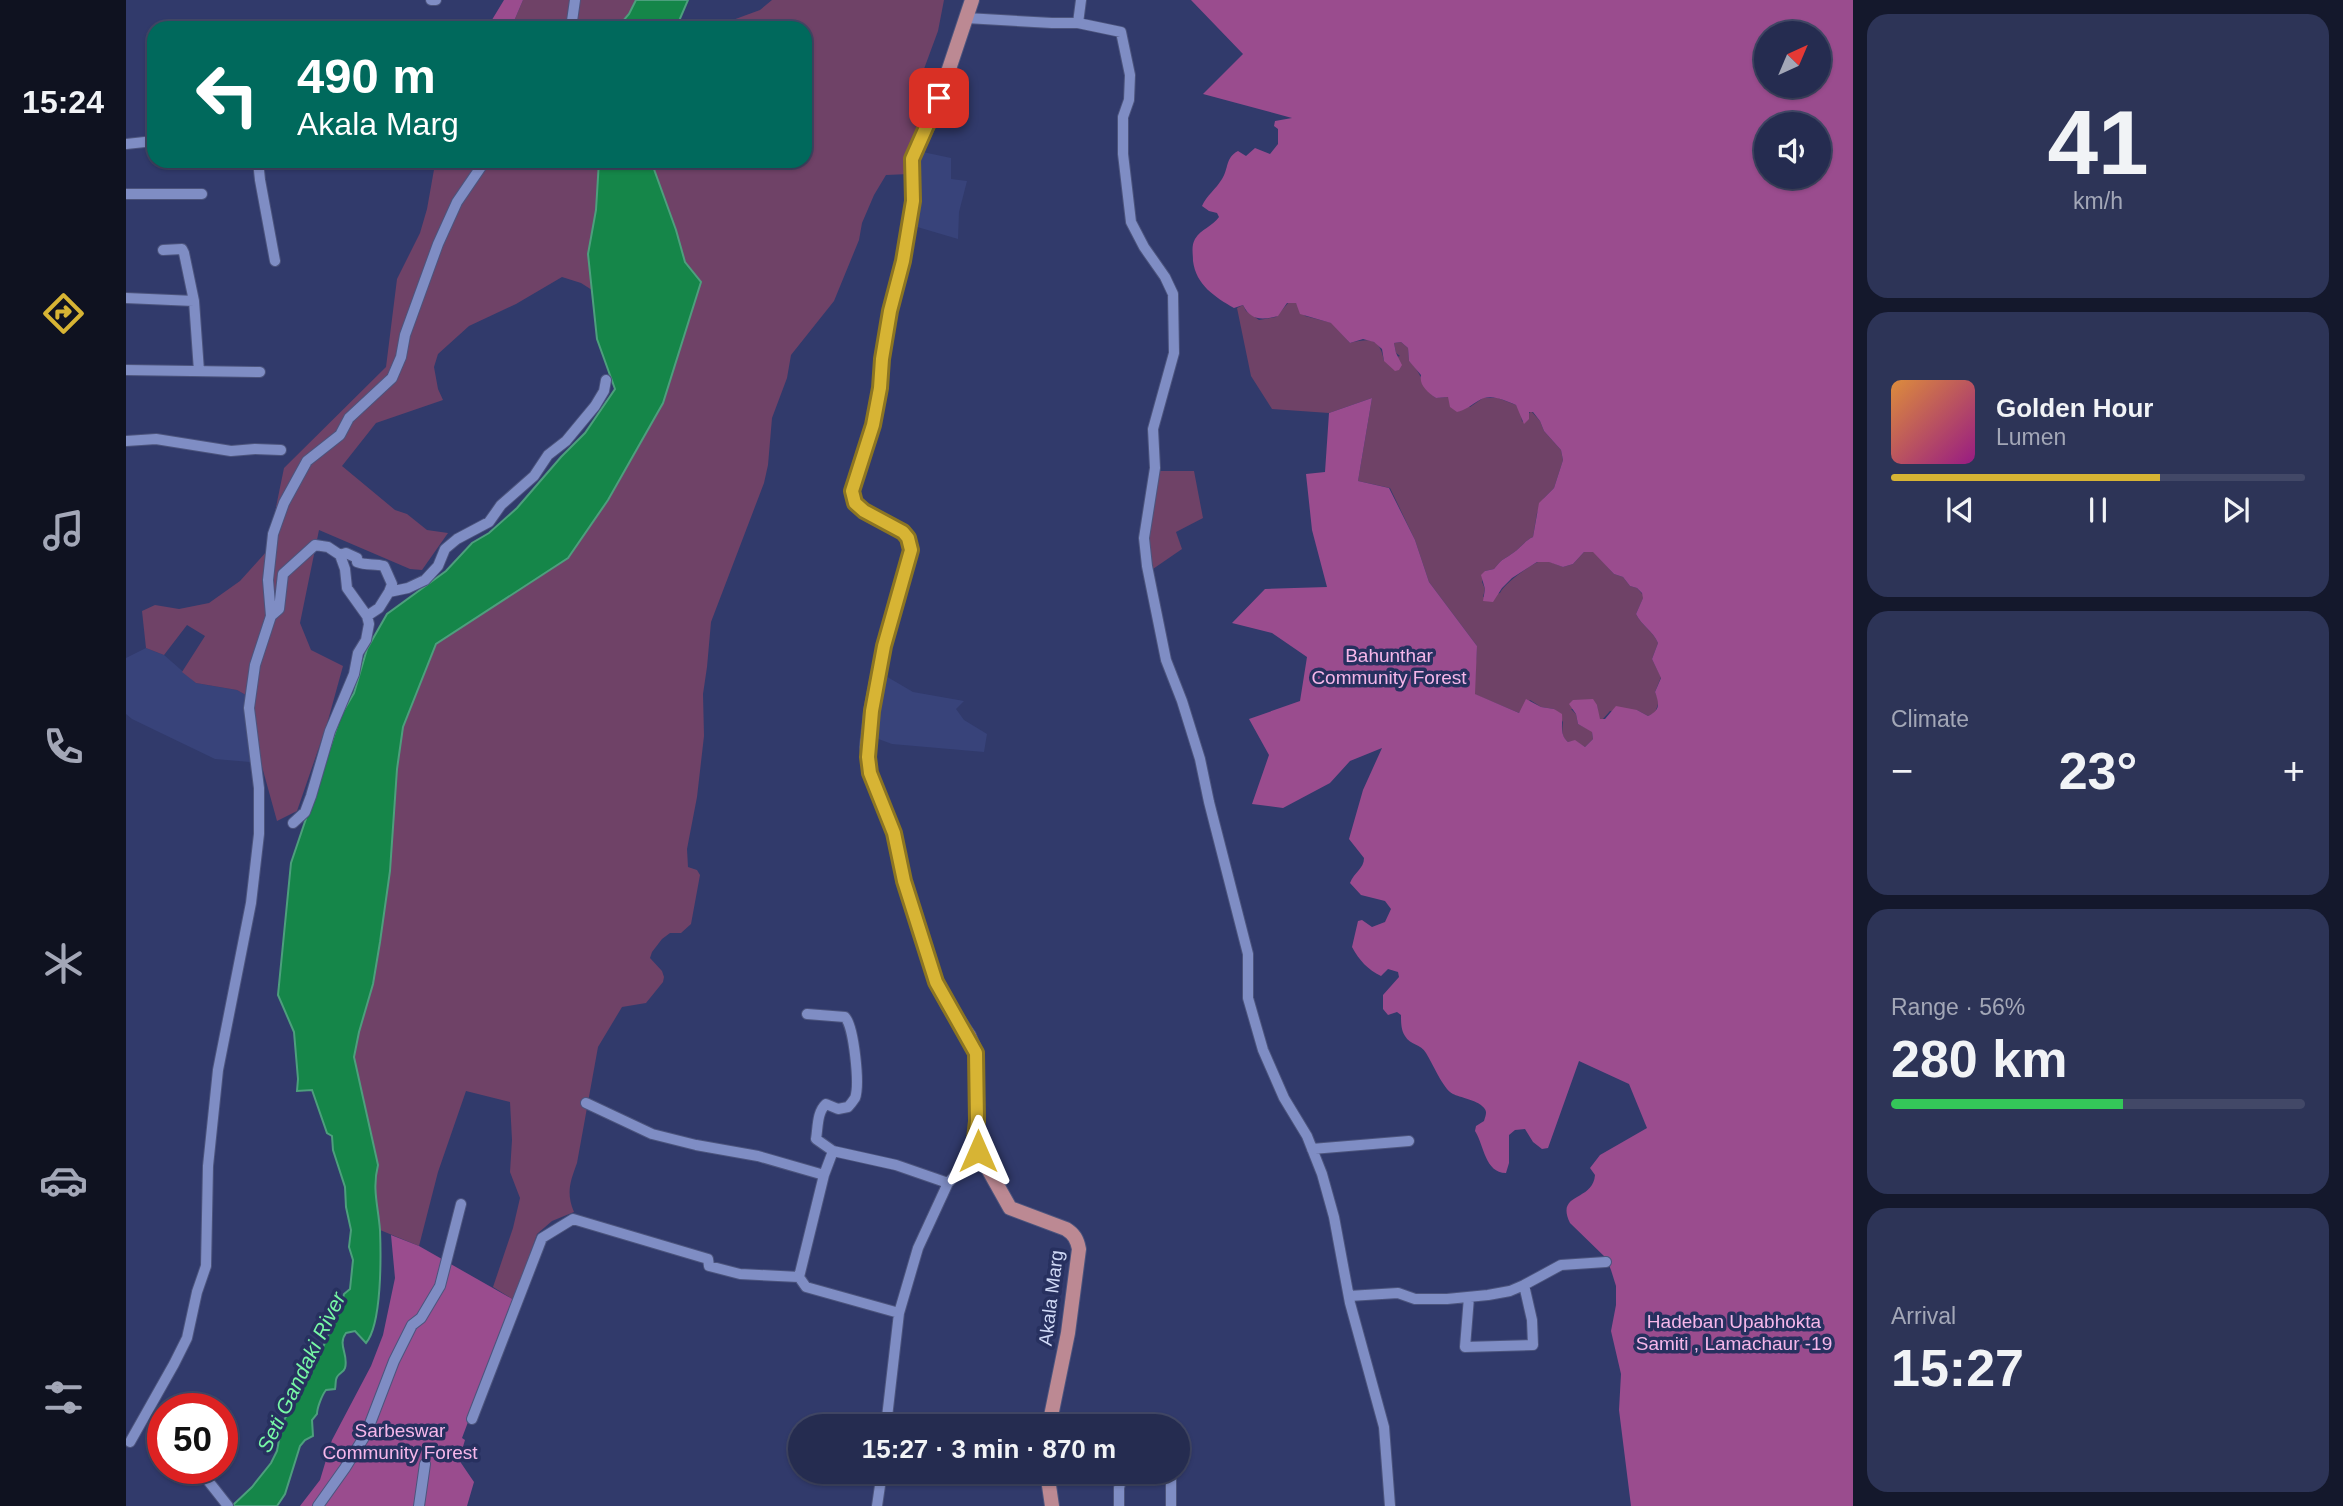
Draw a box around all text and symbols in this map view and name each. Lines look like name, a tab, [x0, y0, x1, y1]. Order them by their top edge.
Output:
north arrow	[1754, 21, 1830, 98]
map controls	[1754, 21, 1831, 189]
icon: left	[182, 49, 273, 140]
text: 490 m	[297, 49, 436, 103]
pin	[909, 68, 969, 128]
icon: arrive	[920, 79, 958, 117]
text: 15:24	[22, 84, 104, 120]
text: 41	[2047, 92, 2149, 193]
text: Akala Marg	[297, 106, 459, 142]
button: sound	[1754, 112, 1831, 189]
text: km/h	[2073, 188, 2123, 214]
icon: directions	[39, 289, 88, 338]
text: Golden Hour	[1996, 393, 2153, 423]
text: Lumen	[1996, 424, 2066, 450]
icon: previous	[1941, 491, 1979, 529]
icon: pause	[2079, 491, 2117, 529]
icon: next	[2217, 491, 2255, 529]
icon: music	[39, 506, 88, 555]
park label: Bahunthar Community Forest	[1311, 645, 1467, 688]
text: Climate	[1891, 706, 1969, 732]
icon: phone	[39, 722, 88, 771]
text: 23°	[2059, 742, 2137, 800]
text: −	[1891, 750, 1913, 792]
text: +	[2283, 750, 2305, 792]
icon: climate	[39, 939, 88, 988]
text: Range · 56%	[1891, 994, 2025, 1020]
text: 280 km	[1891, 1030, 2067, 1088]
position arrow	[941, 1114, 1015, 1188]
icon: car	[39, 1156, 88, 1205]
street label: Akala Marg	[1035, 1249, 1067, 1347]
water label: Seti Gandaki River	[252, 1287, 350, 1456]
text: Arrival	[1891, 1303, 1956, 1329]
park label: Hadeban Upabhokta Samiti , Lamachaur -19	[1636, 1311, 1832, 1354]
text: 15:27	[1891, 1339, 2024, 1397]
icon: filters	[39, 1373, 88, 1422]
speed limit sign: 50	[147, 1393, 238, 1484]
park label: Sarbeswar Community Forest	[322, 1420, 478, 1463]
text: 15:27 · 3 min · 870 m	[862, 1434, 1116, 1464]

